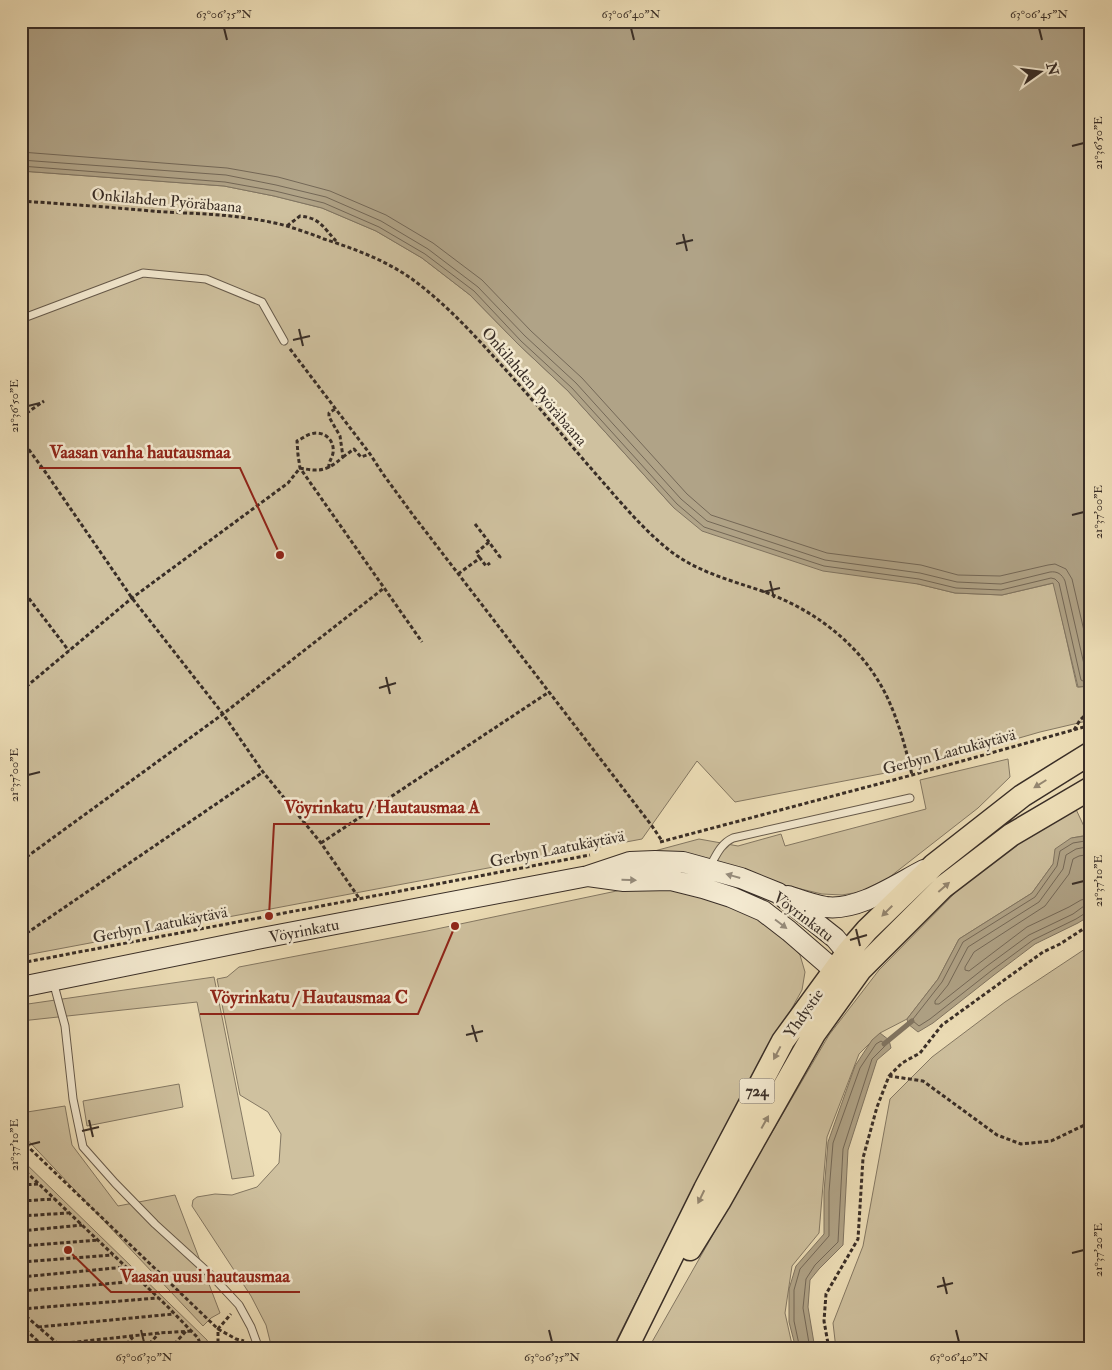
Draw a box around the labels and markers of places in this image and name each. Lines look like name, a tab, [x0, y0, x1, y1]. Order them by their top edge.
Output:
callout: Vaasan vanha hautausmaa	[39, 435, 240, 468]
callout: Vöyrinkatu / Hautausmaa A	[274, 791, 490, 824]
callout: Vöyrinkatu / Hautausmaa C	[200, 981, 418, 1014]
callout: Vaasan uusi hautausmaa	[111, 1259, 300, 1292]

